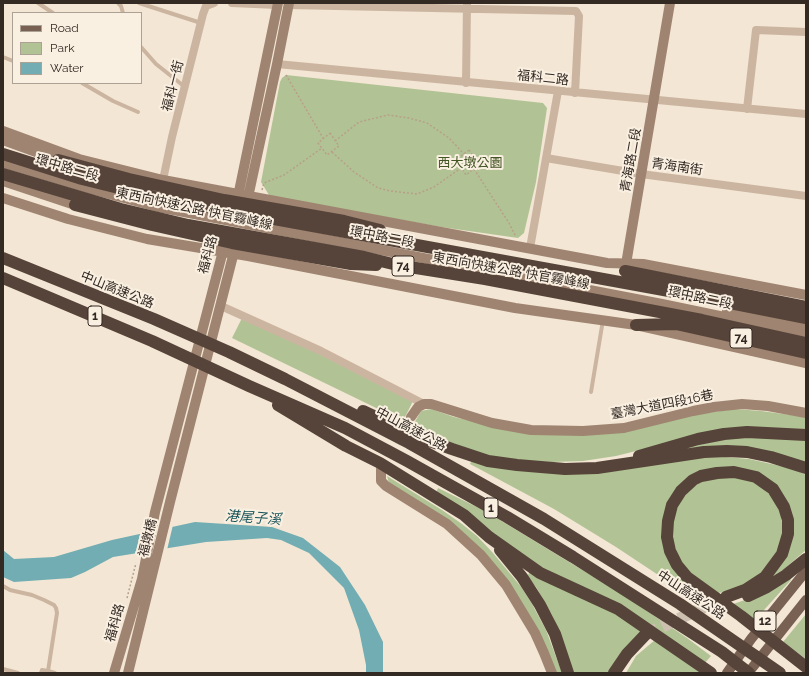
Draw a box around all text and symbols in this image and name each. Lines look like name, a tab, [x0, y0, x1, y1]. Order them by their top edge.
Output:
legend	[12, 12, 142, 84]
text: Road	[50, 21, 79, 35]
text: Park	[50, 41, 75, 55]
street label: 福科一街	[159, 59, 187, 113]
text: Water	[50, 61, 84, 75]
street label: 福科二路	[516, 68, 570, 88]
street label: 青海路二段	[618, 127, 644, 193]
street label: 環中路二段	[34, 152, 100, 184]
park label: 西大墩公園	[438, 155, 502, 171]
street label: 青海南街	[650, 156, 704, 178]
street label: 東西向快速公路 快官霧峰線	[114, 185, 274, 233]
street label: 環中路二段	[349, 223, 415, 251]
street label: 福科路	[195, 234, 221, 276]
street label: 東西向快速公路 快官霧峰線	[431, 249, 591, 293]
road number: 74	[392, 256, 414, 276]
street label: 中山高速公路	[78, 268, 156, 312]
street label: 環中路二段	[667, 284, 733, 312]
road number: 1	[88, 306, 102, 326]
road number: 74	[730, 328, 752, 348]
street label: 臺灣大道四段16巷	[609, 387, 715, 423]
street label: 中山高速公路	[373, 404, 449, 454]
road number: 1	[484, 498, 498, 518]
water label: 港尾子溪	[224, 508, 282, 528]
street label: 福墩橋	[136, 517, 160, 559]
street label: 中山高速公路	[654, 567, 728, 623]
street label: 福科路	[102, 602, 128, 644]
road number: 12	[754, 611, 776, 631]

